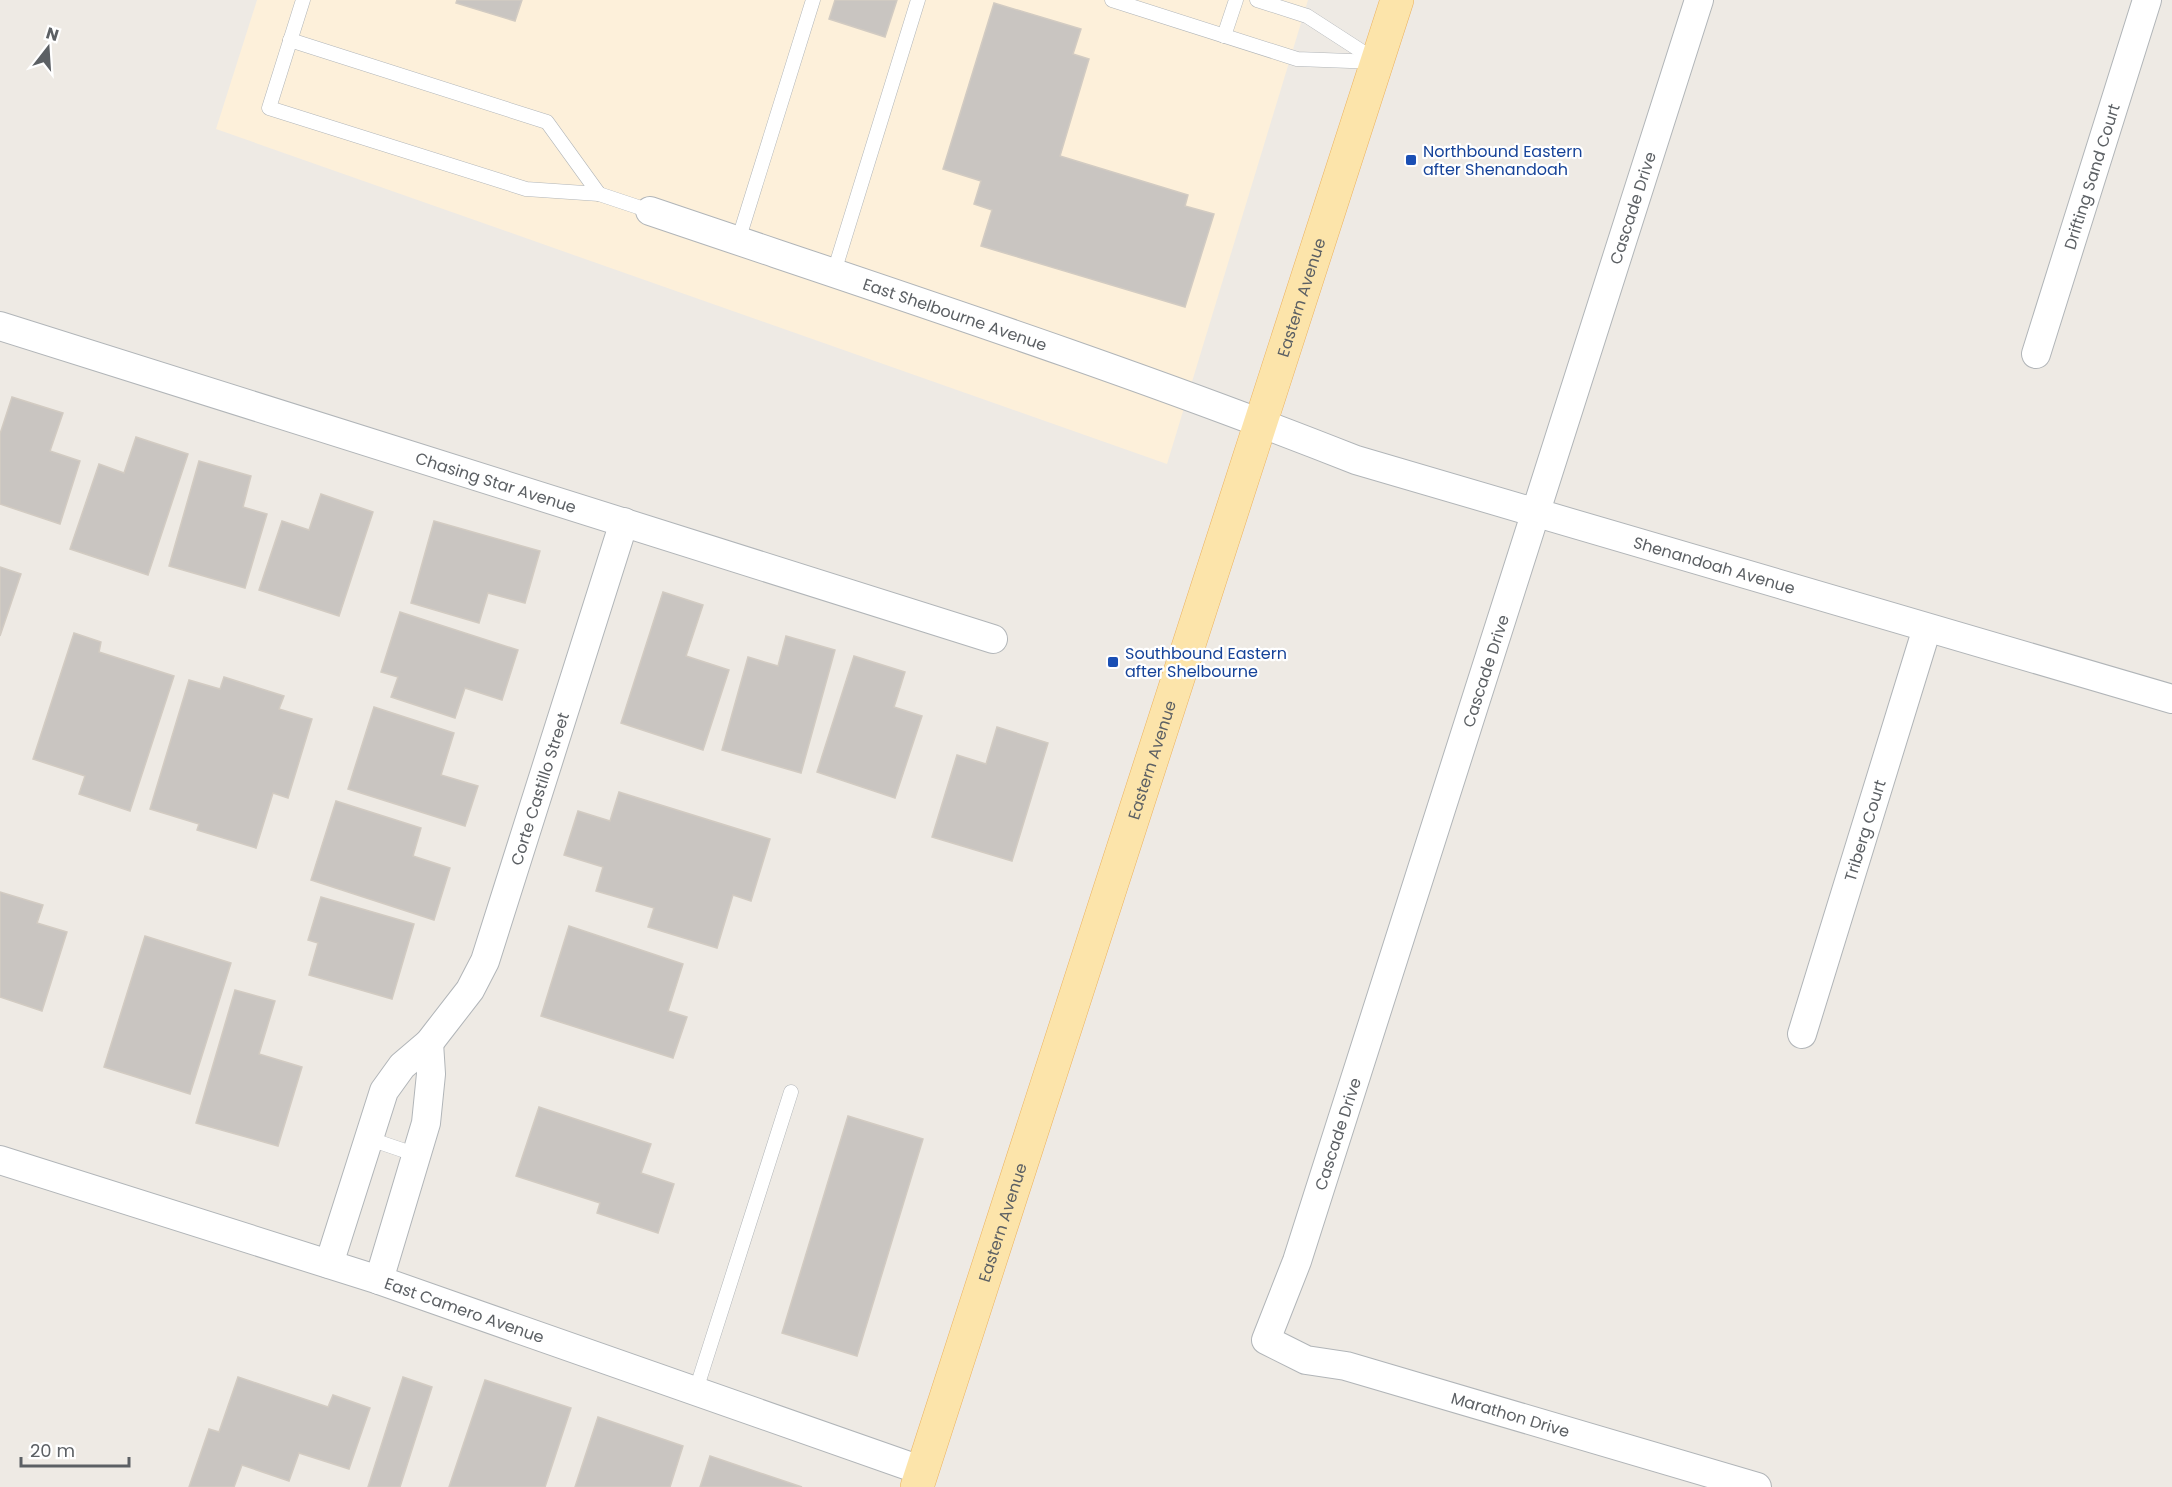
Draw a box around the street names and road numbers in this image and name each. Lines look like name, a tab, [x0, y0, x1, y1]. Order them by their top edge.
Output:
street label: Drifting Sand Court	[2058, 100, 2125, 252]
street label: Cascade Drive	[1604, 149, 1662, 267]
street label: Eastern Avenue	[1271, 235, 1331, 360]
street label: East Shelbourne Avenue	[860, 272, 1050, 356]
street label: Chasing Star Avenue	[413, 446, 579, 518]
street label: Shenandoah Avenue	[1631, 530, 1798, 600]
street label: Cascade Drive	[1457, 612, 1515, 730]
street label: Eastern Avenue	[1122, 697, 1182, 822]
street label: Corte Castillo Street	[505, 709, 575, 868]
street label: Triberg Court	[1838, 777, 1891, 884]
street label: Cascade Drive	[1309, 1075, 1367, 1193]
street label: Eastern Avenue	[972, 1160, 1032, 1285]
street label: East Camero Avenue	[381, 1271, 547, 1349]
street label: Marathon Drive	[1449, 1386, 1572, 1443]

